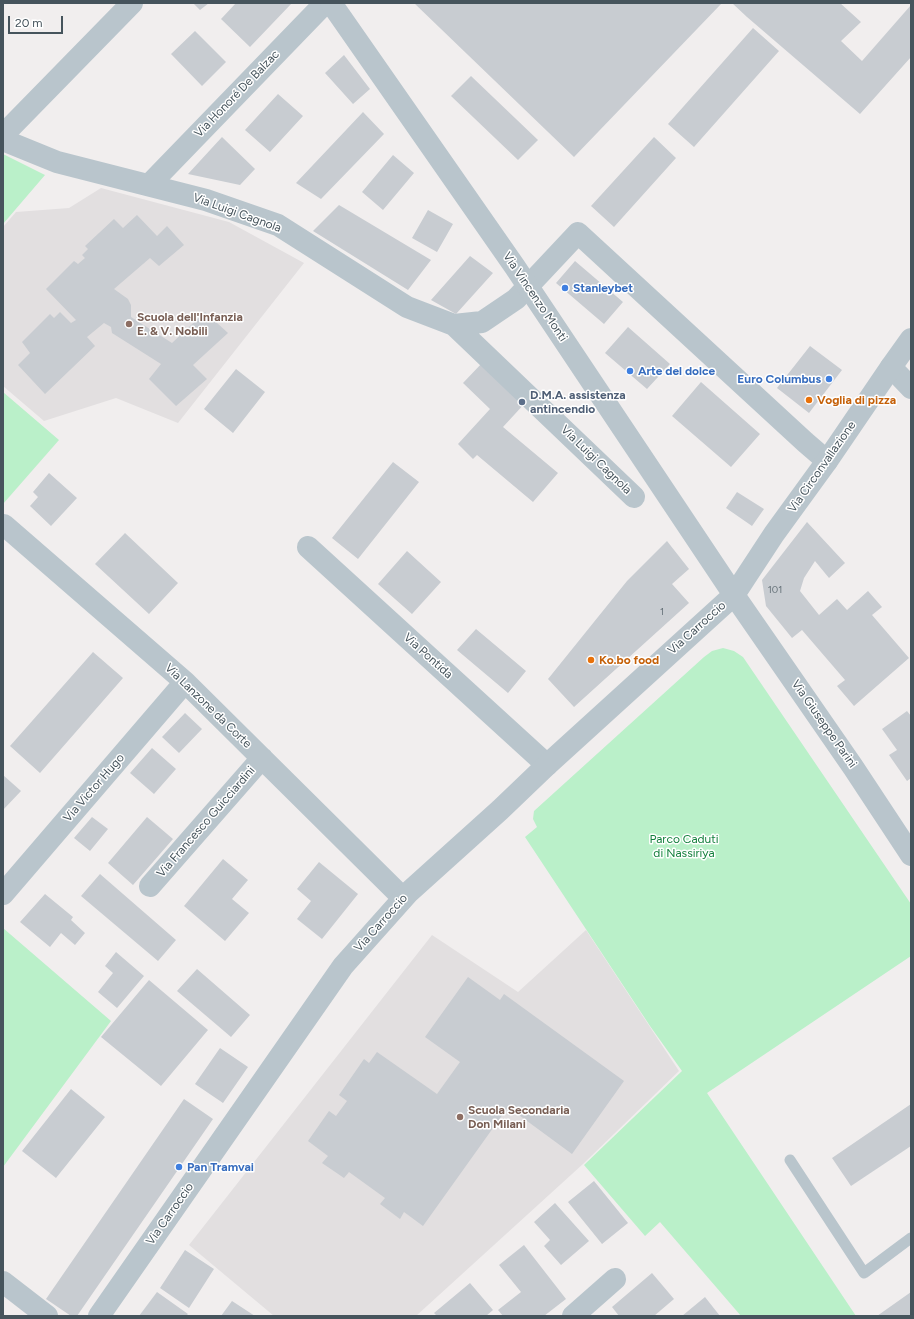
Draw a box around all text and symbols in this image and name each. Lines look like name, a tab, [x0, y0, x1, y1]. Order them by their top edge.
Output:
scale bar	[10, 8, 65, 34]
text: 20 m	[15, 16, 43, 30]
street label: Via Honoré De Balzac	[192, 47, 282, 141]
street label: Via Luigi Cagnola	[191, 190, 283, 236]
street label: Via Vincenzo Monti	[500, 250, 570, 344]
place label: Stanleybet	[573, 281, 633, 295]
marker: Stanleybet	[560, 283, 570, 293]
place label: Scuola dell'Infanzia E. & V. Nobili	[137, 310, 243, 338]
marker: Scuola dell'Infanzia E. & V. Nobili	[124, 319, 134, 329]
place label: Arte del dolce	[638, 364, 715, 378]
marker: Arte del dolce	[625, 366, 635, 376]
place label: Euro Columbus	[737, 372, 821, 386]
marker: Euro Columbus	[824, 374, 834, 384]
place label: D.M.A. assistenza antincendio	[530, 388, 626, 416]
place label: Voglia di pizza	[817, 393, 896, 407]
marker: Voglia di pizza	[804, 395, 814, 405]
marker: D.M.A. assistenza antincendio	[517, 397, 527, 407]
street label: Via Circonvallazione	[785, 419, 859, 515]
street label: Via Luigi Cagnola	[558, 423, 634, 497]
house number: 101	[768, 584, 782, 596]
street label: Via Carroccio	[665, 598, 729, 658]
house number: 1	[660, 606, 664, 618]
street label: Via Pontida	[400, 630, 456, 682]
place label: Ko.bo food	[599, 653, 659, 667]
marker: Ko.bo food	[586, 655, 596, 665]
street label: Via Lanzone da Corte	[162, 661, 254, 751]
street label: Via Giuseppe Parini	[788, 677, 860, 771]
street label: Via Victor Hugo	[60, 751, 128, 825]
street label: Via Francesco Guicciardini	[154, 764, 258, 880]
park label: Parco Caduti di Nassiriya	[649, 832, 719, 860]
street label: Via Carroccio	[351, 891, 411, 955]
place label: Scuola Secondaria Don Milani	[468, 1103, 570, 1131]
marker: Scuola Secondaria Don Milani	[455, 1112, 465, 1122]
place label: Pan Tramvai	[187, 1160, 254, 1174]
marker: Pan Tramvai	[174, 1162, 184, 1172]
street label: Via Carroccio	[143, 1180, 197, 1248]

